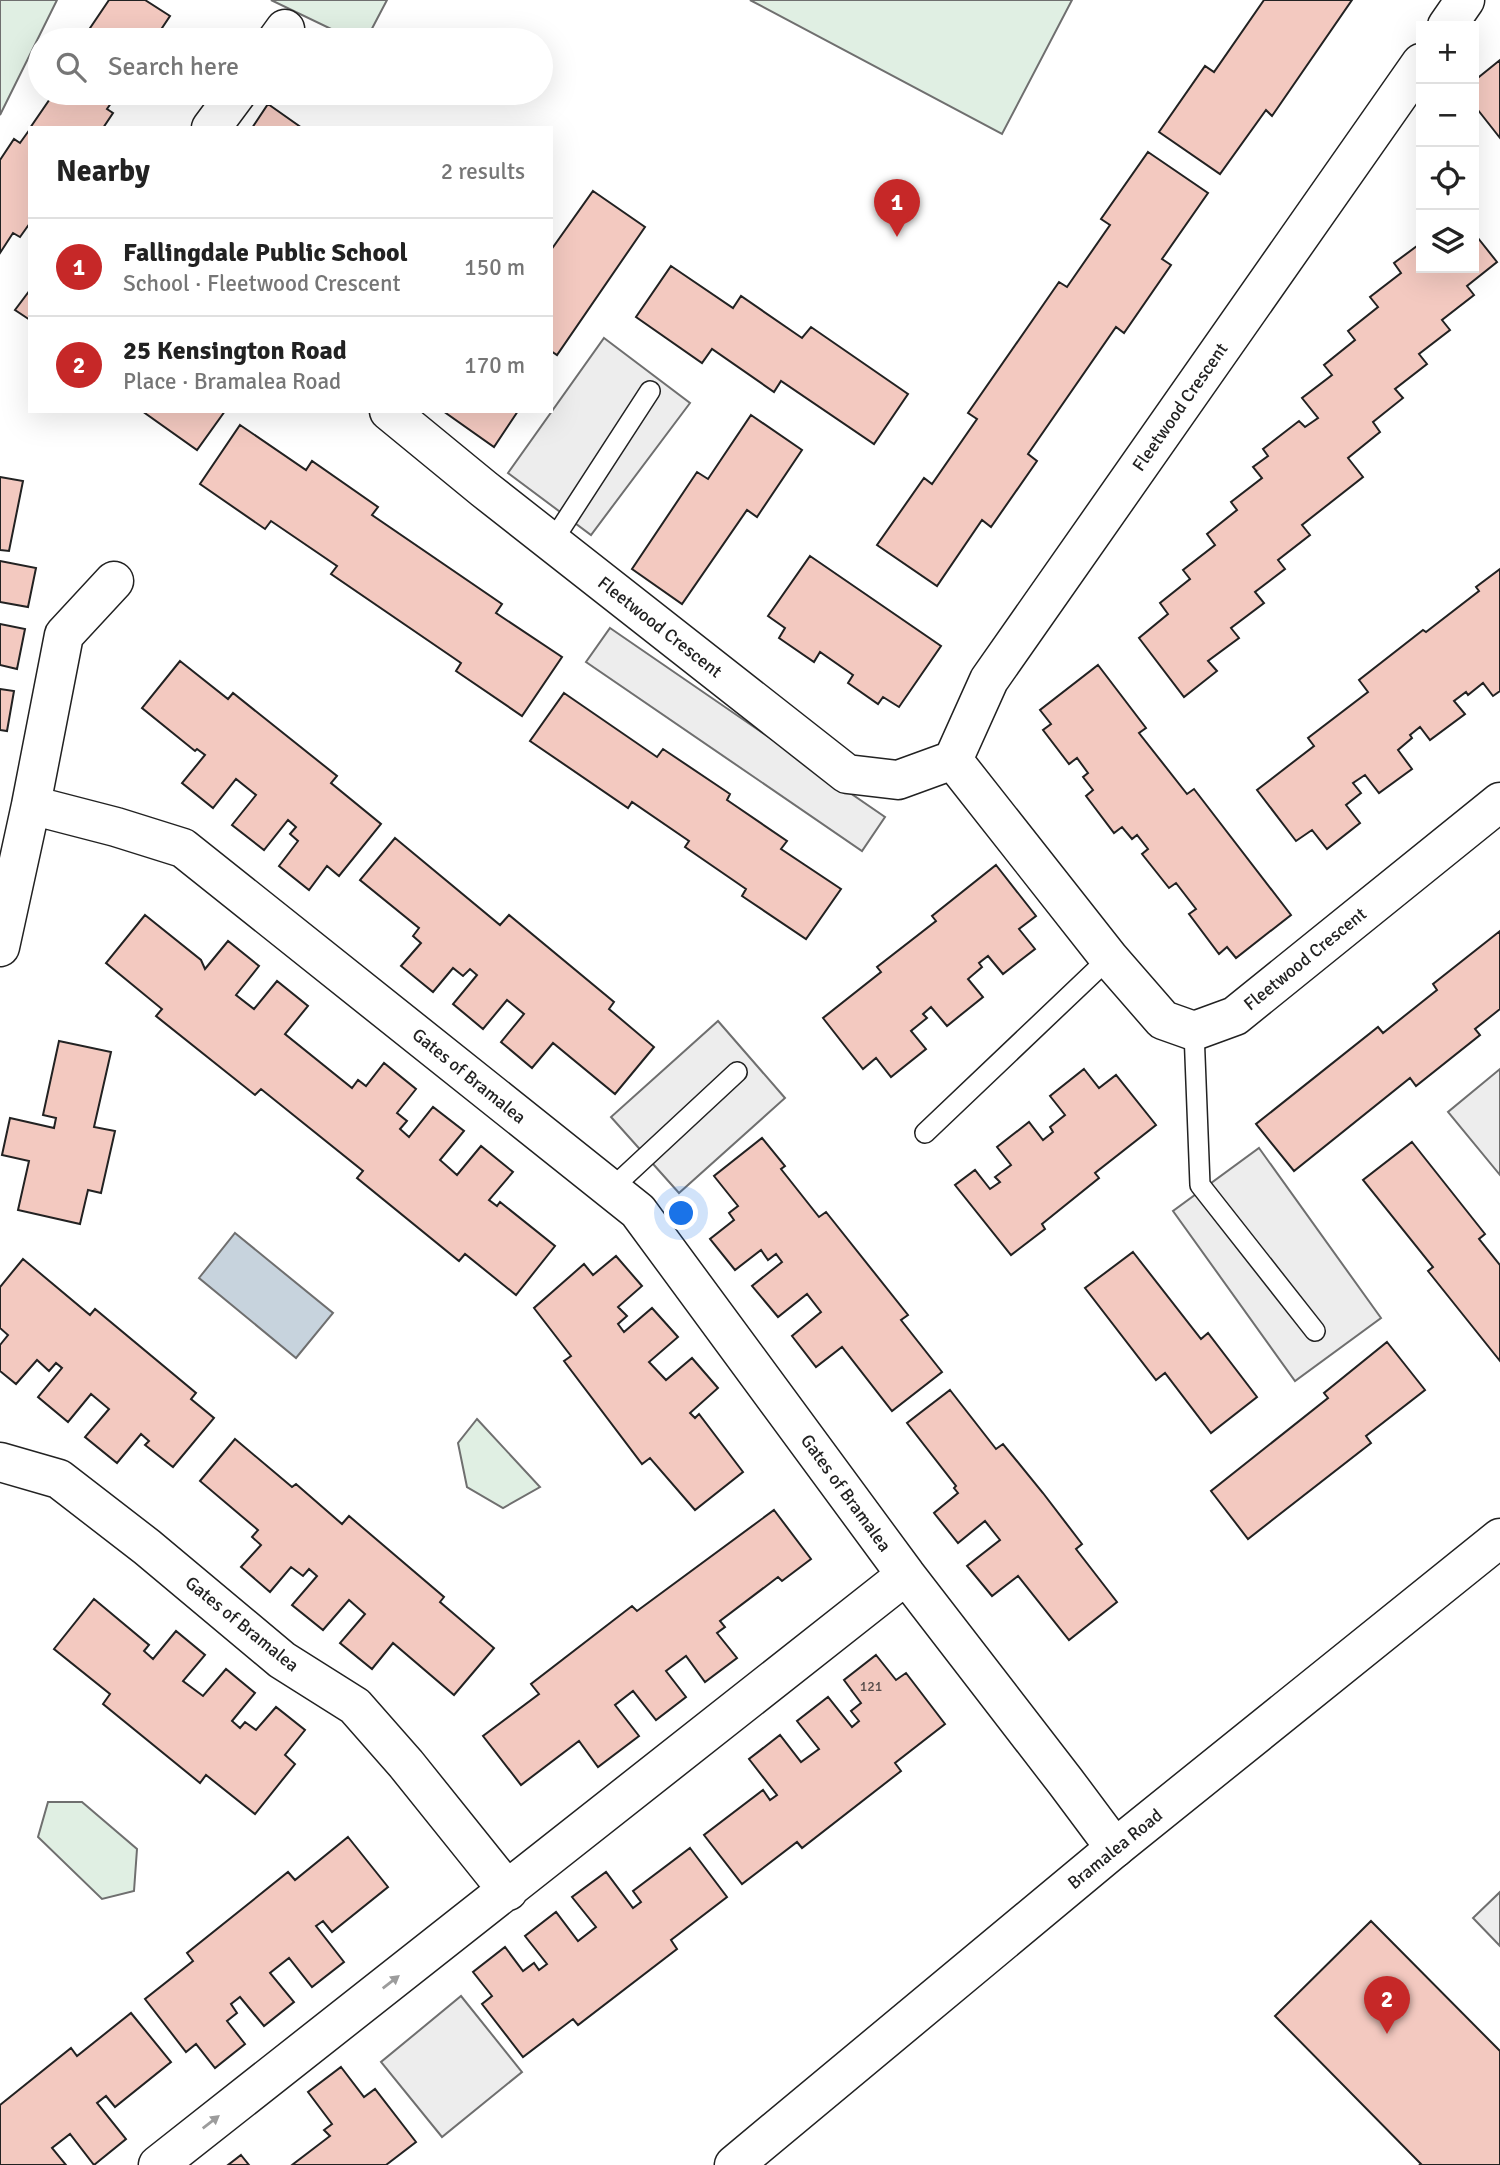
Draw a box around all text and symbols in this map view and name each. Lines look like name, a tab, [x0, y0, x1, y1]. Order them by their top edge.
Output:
map controls	[1416, 21, 1479, 273]
button: +	[1416, 21, 1479, 84]
search box	[28, 28, 553, 105]
icon: search	[52, 48, 90, 86]
text: Search here	[108, 51, 239, 83]
button: −	[1416, 84, 1479, 147]
button: locate	[1416, 147, 1479, 210]
text: Nearby	[56, 153, 150, 190]
text: 2 results	[441, 157, 525, 186]
pin: 1	[874, 179, 920, 237]
button: layers	[1416, 210, 1479, 273]
text: Fallingdale Public School	[123, 237, 408, 269]
text: 1	[73, 253, 85, 282]
text: 150 m	[464, 253, 525, 282]
text: School · Fleetwood Crescent	[123, 269, 401, 298]
text: 25 Kensington Road	[123, 335, 347, 367]
street label: Fleetwood Crescent	[1128, 339, 1232, 475]
text: 2	[73, 351, 85, 380]
text: 170 m	[464, 351, 525, 380]
text: Place · Bramalea Road	[123, 367, 341, 396]
street label: Fleetwood Crescent	[594, 572, 726, 682]
street label: Fleetwood Crescent	[1239, 903, 1371, 1015]
street label: Gates of Bramalea	[408, 1023, 530, 1129]
your location	[664, 1196, 698, 1230]
street label: Gates of Bramalea	[796, 1430, 896, 1556]
street label: Gates of Bramalea	[181, 1571, 303, 1677]
house number: 121	[860, 1678, 882, 1695]
street label: Bramalea Road	[1063, 1804, 1167, 1894]
one-way arrow	[381, 1975, 399, 1990]
pin: 2	[1364, 1976, 1410, 2034]
one-way arrow	[202, 2115, 220, 2130]

